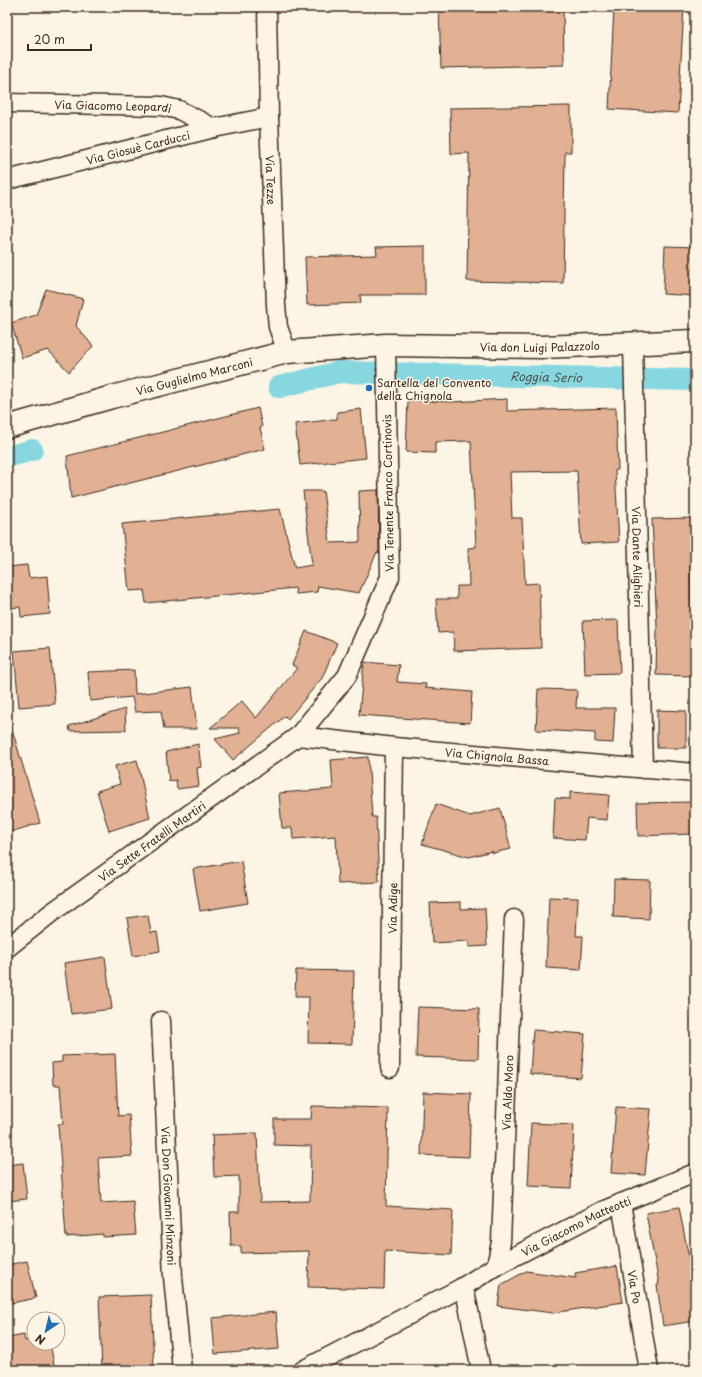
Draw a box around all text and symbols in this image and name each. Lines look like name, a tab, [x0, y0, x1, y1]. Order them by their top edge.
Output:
scale bar	[28, 26, 91, 52]
text: 20 m	[34, 30, 65, 48]
street label: Via Giacomo Leopardi	[54, 95, 173, 117]
street label: Via Giosuè Carducci	[84, 126, 192, 168]
street label: Via Tezze	[262, 155, 281, 205]
street label: Via don Luigi Palazzolo	[480, 336, 600, 356]
street label: Via Guglielmo Marconi	[134, 353, 254, 399]
water label: Roggia Serio	[510, 367, 584, 386]
place label: Santella del Convento della Chignola	[377, 374, 491, 404]
marker: Santella del Convento della Chignola	[364, 383, 374, 393]
street label: Via Tenente Franco Cortinovis	[378, 414, 398, 572]
street label: Via Dante Alighieri	[628, 506, 648, 608]
street label: Via Chignola Bassa	[444, 743, 550, 769]
street label: Via Sette Fratelli Martiri	[94, 797, 209, 885]
street label: Via Adige	[383, 882, 401, 934]
street label: Via Aldo Moro	[497, 1055, 517, 1131]
street label: Via Don Giovanni Minzoni	[157, 1126, 181, 1266]
street label: Via Giacomo Matteotti	[518, 1192, 633, 1260]
street label: Via Po	[624, 1269, 646, 1305]
north arrow	[26, 1311, 66, 1351]
text: N	[31, 1330, 48, 1349]

